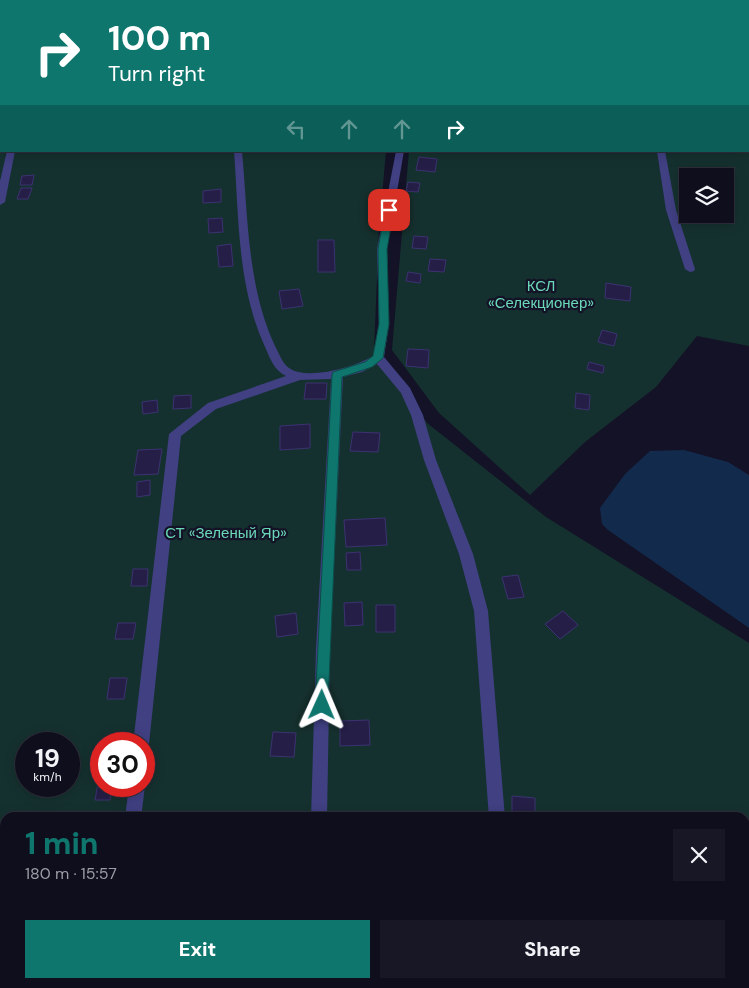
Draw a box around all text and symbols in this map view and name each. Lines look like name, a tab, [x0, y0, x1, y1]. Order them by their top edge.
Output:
text: 100 m	[108, 15, 211, 61]
icon: right	[25, 20, 90, 85]
text: Turn right	[108, 59, 205, 88]
icon: left	[282, 115, 310, 143]
icon: ahead	[335, 115, 363, 143]
icon: ahead	[388, 115, 416, 143]
icon: right	[441, 115, 469, 143]
map controls	[679, 168, 734, 223]
button: layers	[679, 168, 734, 223]
pin	[368, 189, 410, 231]
icon: arrive	[375, 196, 403, 224]
park label: КСЛ «Селекционер»	[488, 276, 594, 313]
park label: СТ «Зеленый Яр»	[165, 523, 287, 543]
position arrow	[295, 678, 347, 730]
speed limit sign: 30	[90, 732, 155, 797]
text: 19	[35, 742, 60, 775]
text: km/h	[33, 769, 62, 785]
text: 1 min	[25, 824, 98, 863]
button: close	[673, 829, 725, 881]
text: 180 m · 15:57	[25, 863, 117, 884]
button: Exit	[25, 920, 370, 978]
button: Share	[380, 920, 725, 978]

